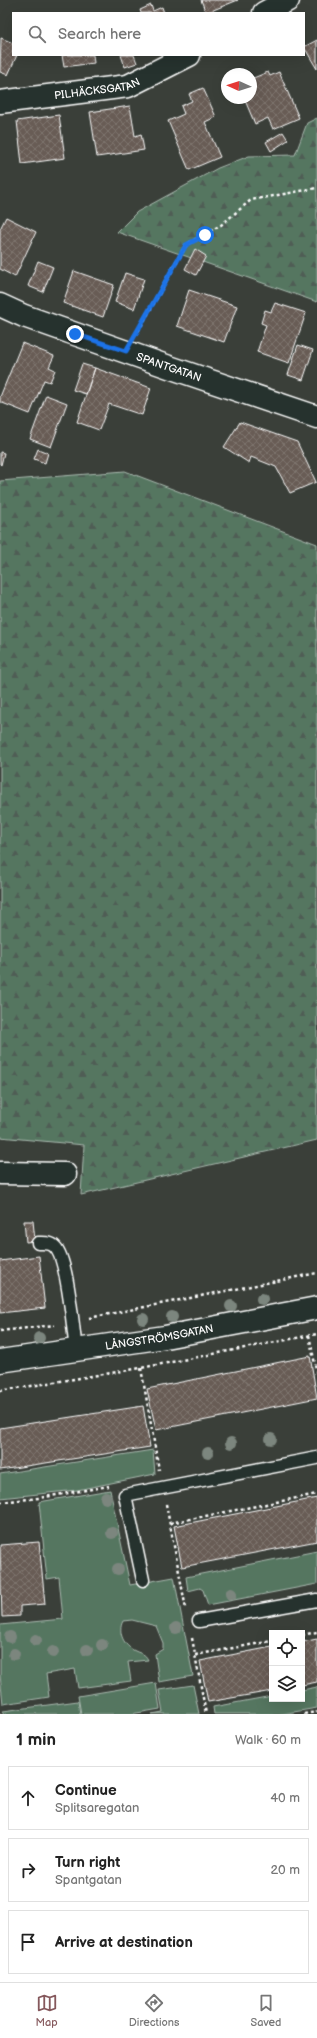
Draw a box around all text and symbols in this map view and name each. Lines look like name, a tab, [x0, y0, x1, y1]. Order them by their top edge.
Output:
search box	[12, 12, 305, 56]
icon: search	[26, 23, 48, 45]
text: Search here	[58, 25, 141, 44]
north arrow	[221, 68, 257, 104]
street label: PILHÄCKSGATAN	[53, 75, 142, 102]
route start	[196, 226, 214, 244]
route end	[66, 325, 84, 343]
street label: SPANTGATAN	[135, 350, 203, 384]
street label: LÅNGSTRÖMSGATAN	[104, 1321, 214, 1352]
map controls	[269, 1630, 305, 1702]
button: locate	[269, 1630, 305, 1666]
button: layers	[269, 1666, 305, 1702]
text: 1 min	[16, 1730, 56, 1750]
text: Walk · 60 m	[235, 1732, 301, 1748]
text: Continue	[55, 1781, 117, 1800]
icon: ahead	[17, 1787, 39, 1809]
text: 40 m	[270, 1790, 300, 1806]
text: Splitsaregatan	[55, 1800, 139, 1816]
text: Turn right	[55, 1853, 120, 1872]
icon: right	[17, 1859, 39, 1881]
text: 20 m	[270, 1862, 300, 1878]
text: Spantgatan	[55, 1872, 122, 1888]
icon: arrive	[17, 1931, 39, 1953]
text: Arrive at destination	[55, 1933, 193, 1952]
tab: Map	[36, 1992, 58, 2029]
tab: Directions	[129, 1992, 179, 2029]
tab: Saved	[251, 1992, 281, 2029]

